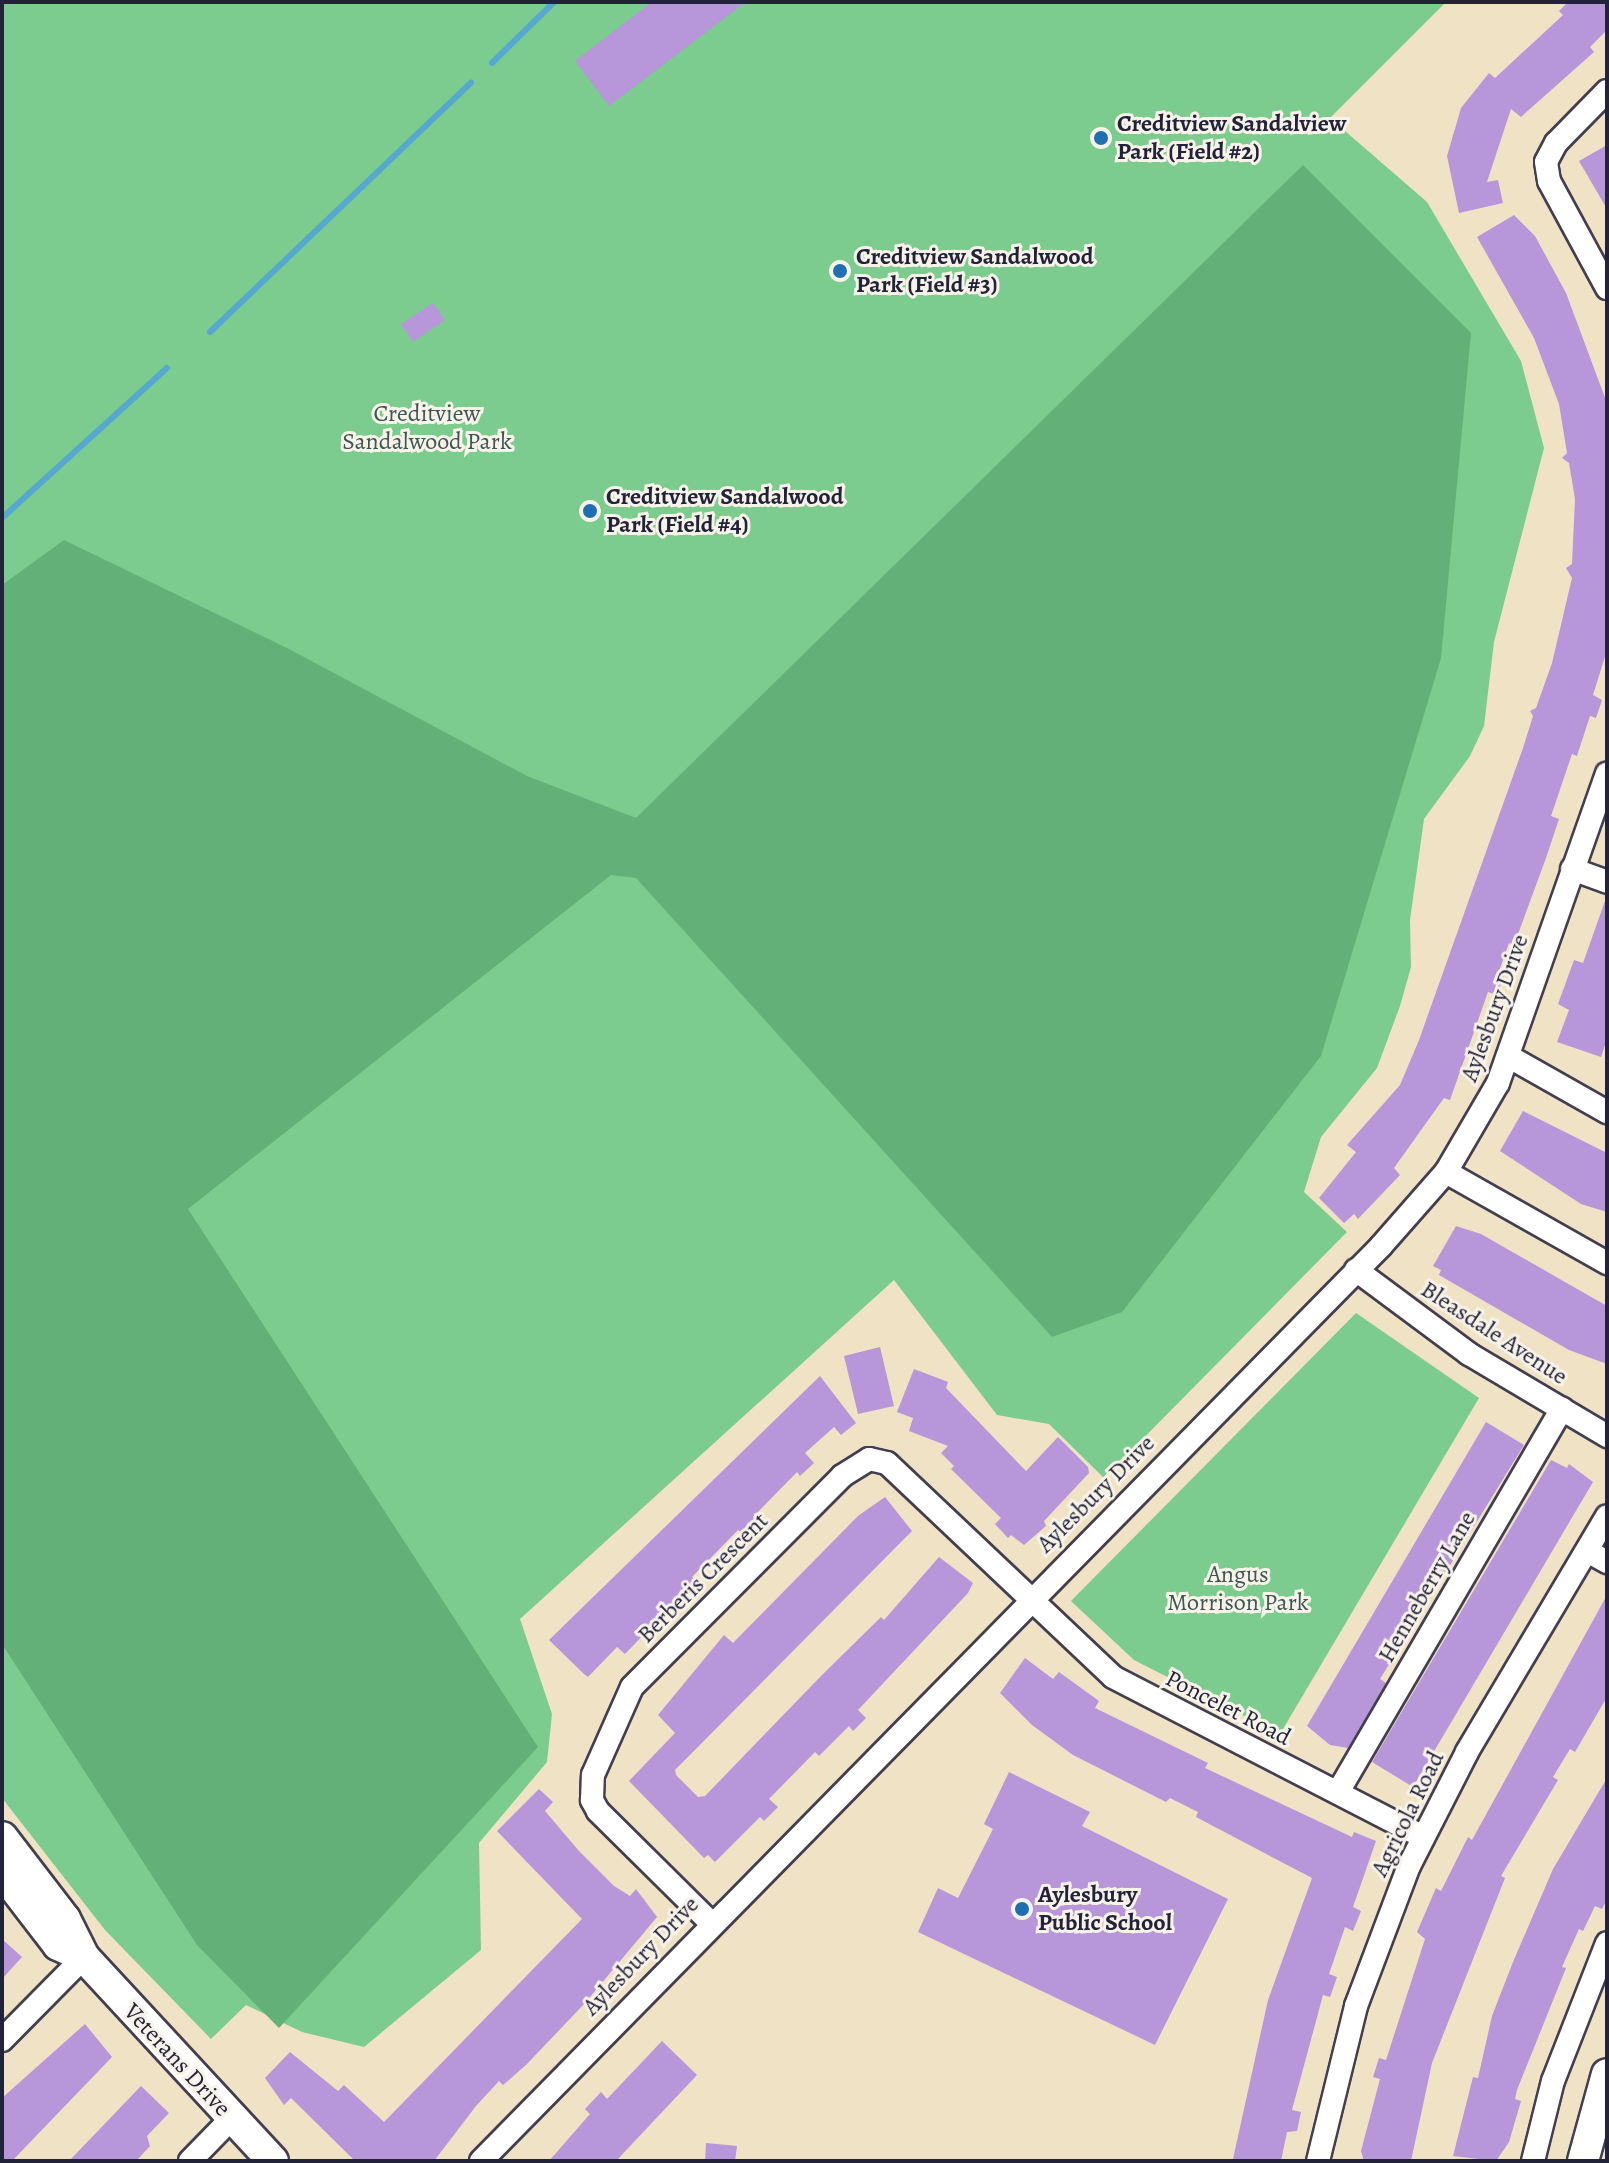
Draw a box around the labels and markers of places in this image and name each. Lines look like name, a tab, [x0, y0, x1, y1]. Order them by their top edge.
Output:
place label: Creditview Sandalview Park (Field #2)	[1117, 110, 1347, 166]
marker: Creditview Sandalview Park (Field #2)	[1092, 129, 1110, 147]
place label: Creditview Sandalwood Park (Field #3)	[856, 243, 1094, 299]
marker: Creditview Sandalwood Park (Field #3)	[831, 262, 849, 280]
place label: Creditview Sandalwood Park (Field #4)	[606, 483, 844, 539]
marker: Creditview Sandalwood Park (Field #4)	[581, 502, 599, 520]
place label: Aylesbury Public School	[1038, 1881, 1172, 1937]
marker: Aylesbury Public School	[1013, 1900, 1031, 1918]

